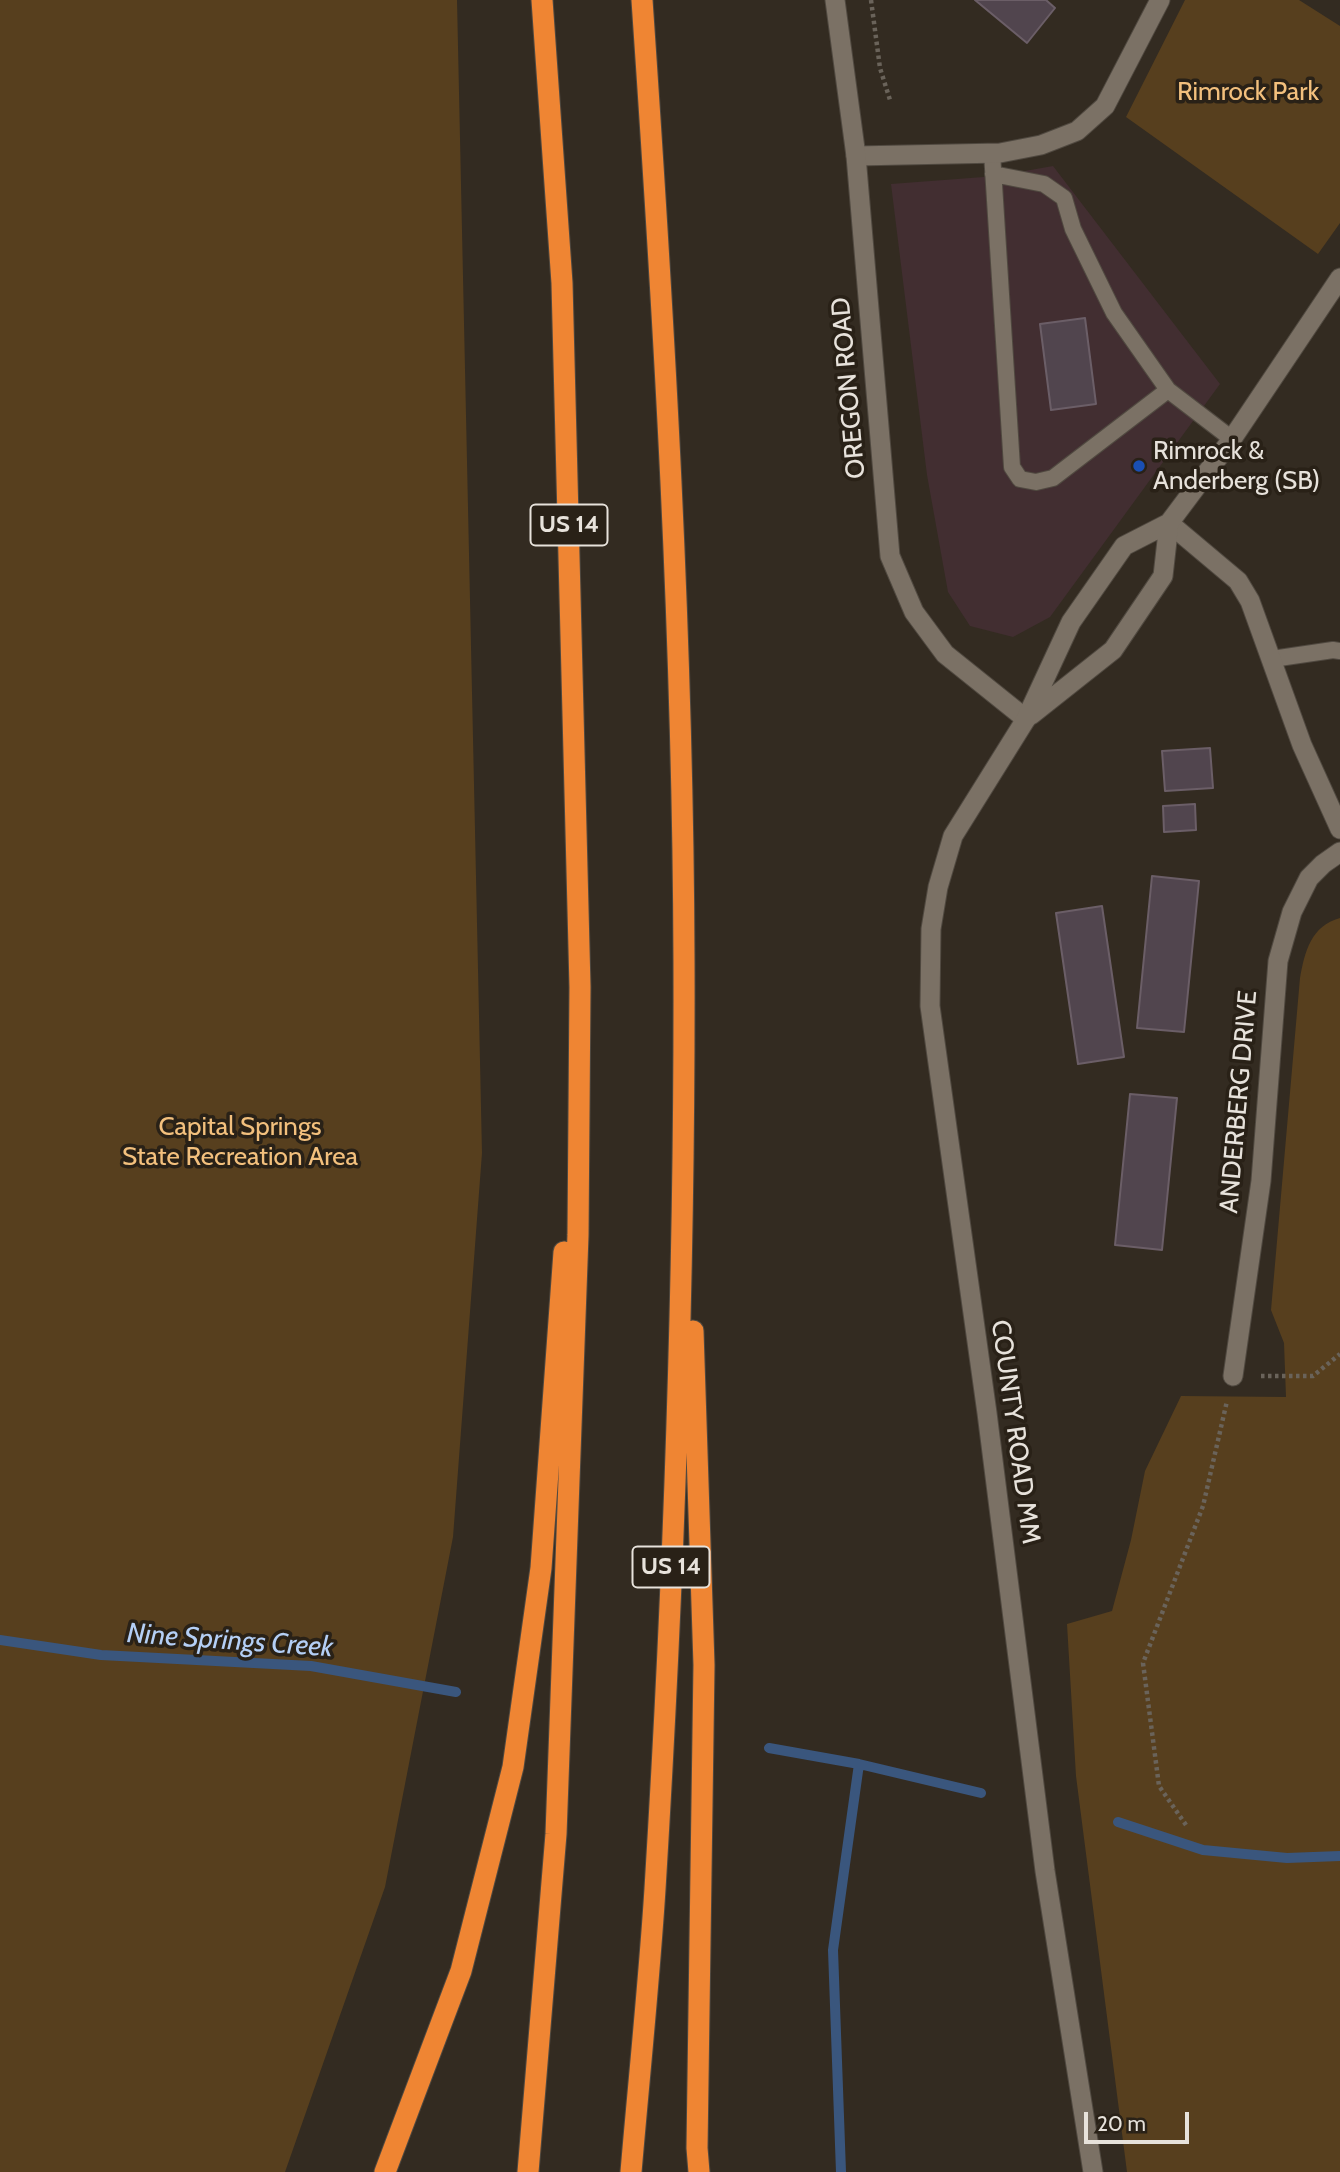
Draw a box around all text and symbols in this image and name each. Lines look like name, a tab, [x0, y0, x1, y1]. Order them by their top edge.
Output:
park label: Rimrock Park	[1177, 76, 1319, 108]
street label: OREGON ROAD	[826, 296, 872, 480]
place label: Rimrock & Anderberg (SB)	[1153, 435, 1320, 496]
marker: Rimrock & Anderberg (SB)	[1131, 458, 1147, 474]
road number: US 14	[530, 504, 608, 546]
street label: ANDERBERG DRIVE	[1214, 989, 1264, 1215]
park label: Capital Springs State Recreation Area	[122, 1111, 358, 1172]
street label: COUNTY ROAD MM	[984, 1318, 1046, 1546]
road number: US 14	[632, 1546, 710, 1588]
water label: Nine Springs Creek	[126, 1617, 334, 1665]
scale bar	[1088, 2098, 1193, 2142]
text: 20 m	[1097, 2111, 1146, 2136]

